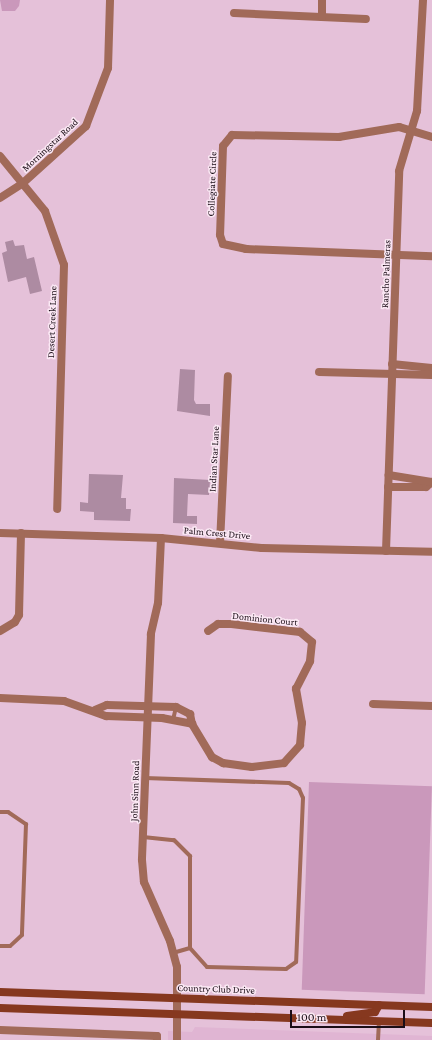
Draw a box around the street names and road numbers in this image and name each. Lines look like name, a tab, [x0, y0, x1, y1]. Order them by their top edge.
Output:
street label: Morningstar Road	[19, 116, 81, 174]
street label: Collegiate Circle	[205, 151, 219, 217]
street label: Rancho Palmeras	[379, 240, 393, 308]
street label: Desert Creek Lane	[45, 286, 59, 358]
street label: Indian Star Lane	[206, 426, 222, 492]
street label: Palm Crest Drive	[183, 524, 251, 542]
street label: Dominion Court	[232, 610, 298, 628]
street label: John Sinn Road	[128, 760, 142, 822]
street label: Country Club Drive	[177, 982, 255, 996]

